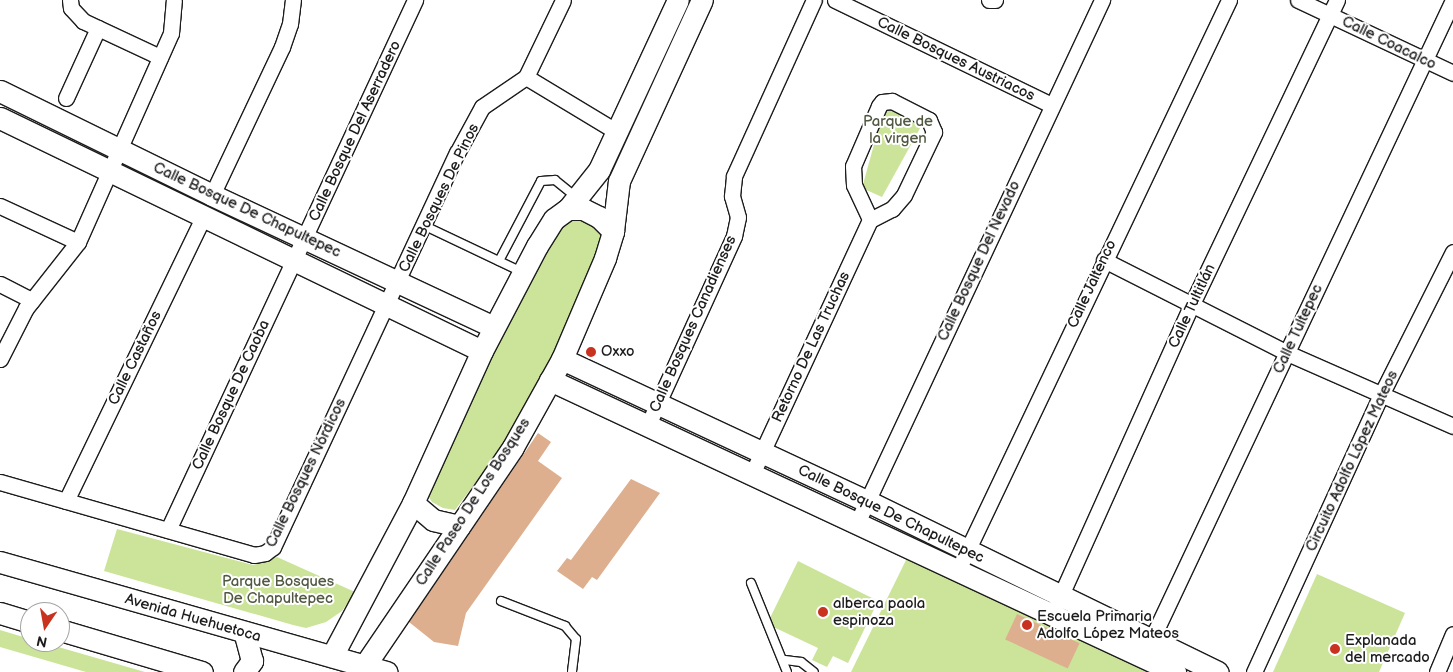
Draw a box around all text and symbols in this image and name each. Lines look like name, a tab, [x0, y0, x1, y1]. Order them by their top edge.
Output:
street label: Calle Coacalco	[1339, 12, 1439, 74]
street label: Calle Bosques Austriacos	[874, 13, 1038, 105]
street label: Calle Bosque Del Aserradero	[305, 38, 405, 224]
park label: Parque de la virgen	[863, 112, 933, 147]
street label: Calle Bosques De Pinos	[395, 121, 483, 275]
street label: Calle Bosque De Chapultepec	[150, 159, 344, 261]
street label: Calle Bosque Del Nevado	[934, 178, 1024, 344]
street label: Calle Bosques Canadienses	[646, 233, 740, 415]
street label: Calle Jaltenco	[1064, 237, 1120, 331]
street label: Calle Tultitlán	[1165, 261, 1219, 351]
street label: Retorno De Las Truchas	[768, 269, 854, 425]
street label: Calle Tultepec	[1269, 281, 1327, 377]
street label: Calle Castaños	[104, 308, 166, 408]
street label: Calle Bosque De Caoba	[188, 317, 274, 473]
place label: Oxxo	[601, 343, 635, 361]
marker: Oxxo	[585, 346, 597, 358]
street label: Circuito Adolfo López Mateos	[1302, 368, 1402, 554]
street label: Calle Bosques Nórdicos	[262, 396, 350, 550]
street label: Calle Paseo De Los Bosques	[412, 415, 534, 589]
street label: Calle Bosque De Chapultepec	[795, 461, 987, 567]
park label: Parque Bosques De Chapultepec	[222, 572, 334, 607]
street label: Avenida Huehuetoca	[123, 590, 263, 646]
place label: alberca paola espinoza	[833, 594, 925, 629]
north arrow	[20, 602, 70, 652]
marker: alberca paola espinoza	[817, 606, 829, 618]
place label: Escuela Primaria Adolfo López Mateos	[1037, 607, 1179, 642]
marker: Escuela Primaria Adolfo López Mateos	[1021, 619, 1033, 631]
place label: Explanada del mercado	[1345, 631, 1430, 666]
text: N	[35, 632, 49, 651]
marker: Explanada del mercado	[1329, 643, 1341, 655]

